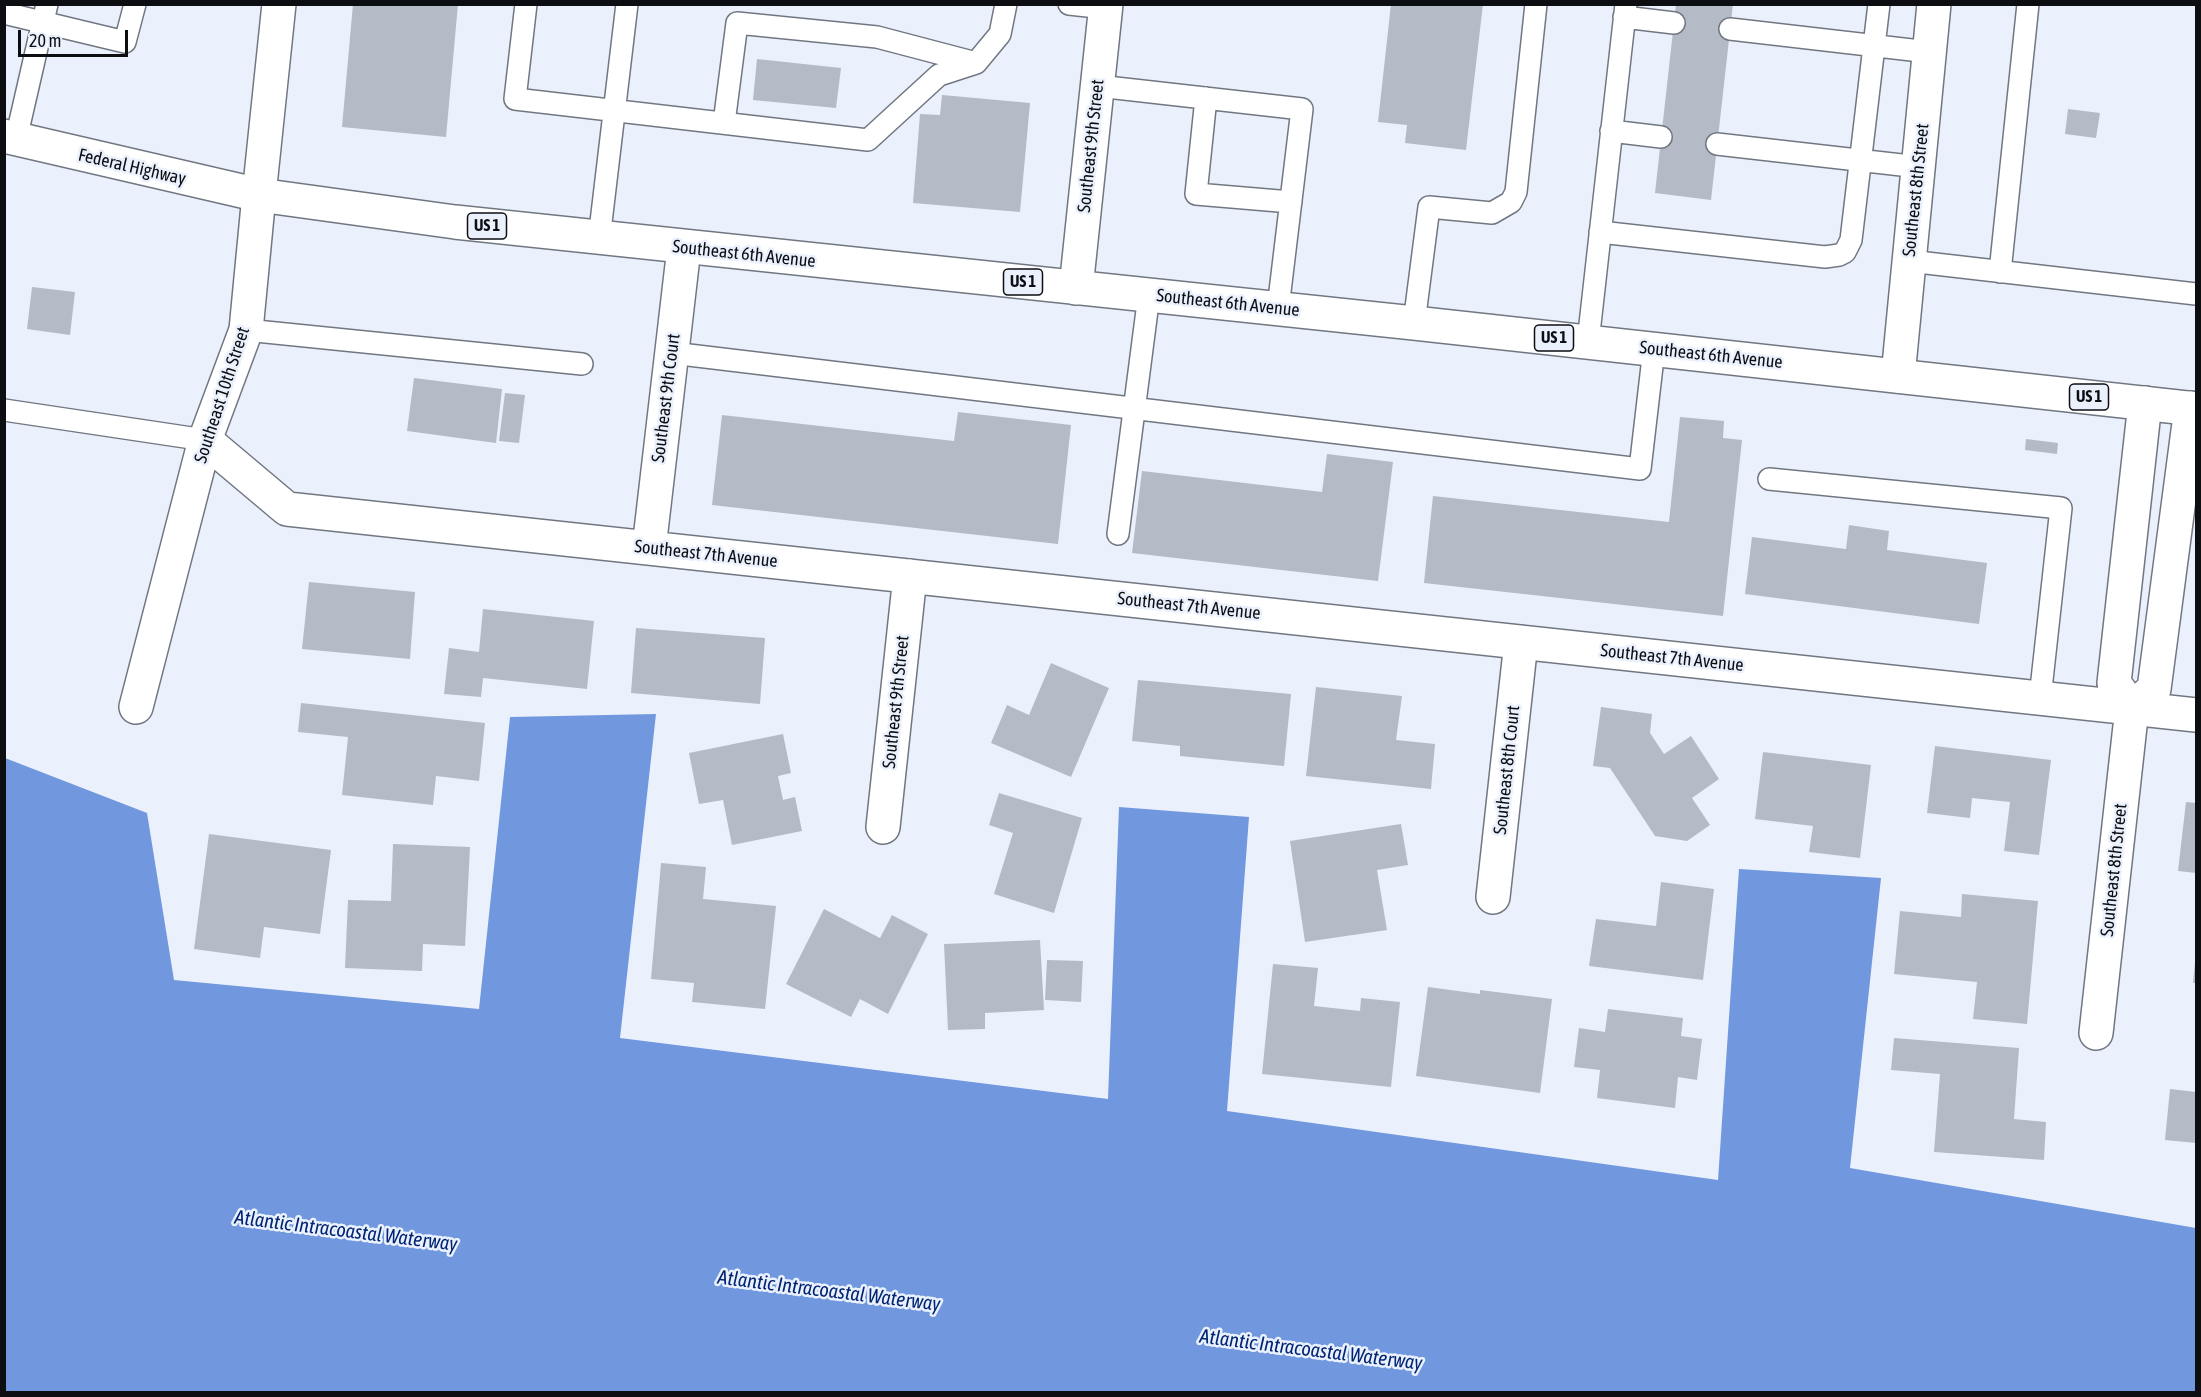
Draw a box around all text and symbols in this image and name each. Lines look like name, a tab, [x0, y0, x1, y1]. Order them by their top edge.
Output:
scale bar	[21, 18, 130, 56]
text: 20 m	[29, 30, 61, 51]
street label: Southeast 9th Street	[1073, 78, 1109, 214]
street label: Southeast 8th Street	[1898, 122, 1934, 258]
street label: Federal Highway	[76, 144, 188, 190]
road number: US 1	[468, 213, 506, 239]
street label: Southeast 6th Avenue	[671, 236, 817, 272]
road number: US 1	[1004, 269, 1042, 295]
street label: Southeast 6th Avenue	[1155, 285, 1301, 321]
street label: Southeast 10th Street	[190, 324, 254, 466]
road number: US 1	[1534, 325, 1574, 351]
street label: Southeast 9th Court	[647, 332, 685, 464]
street label: Southeast 6th Avenue	[1638, 337, 1784, 373]
road number: US 1	[2070, 384, 2108, 410]
street label: Southeast 7th Avenue	[633, 536, 779, 572]
street label: Southeast 7th Avenue	[1116, 588, 1262, 624]
street label: Southeast 9th Street	[878, 634, 914, 770]
street label: Southeast 7th Avenue	[1599, 640, 1745, 676]
street label: Southeast 8th Court	[1489, 704, 1525, 836]
street label: Southeast 8th Street	[2096, 802, 2132, 938]
water label: Atlantic Intracoastal Waterway	[233, 1205, 459, 1257]
water label: Atlantic Intracoastal Waterway	[716, 1265, 942, 1317]
water label: Atlantic Intracoastal Waterway	[1198, 1324, 1424, 1376]

